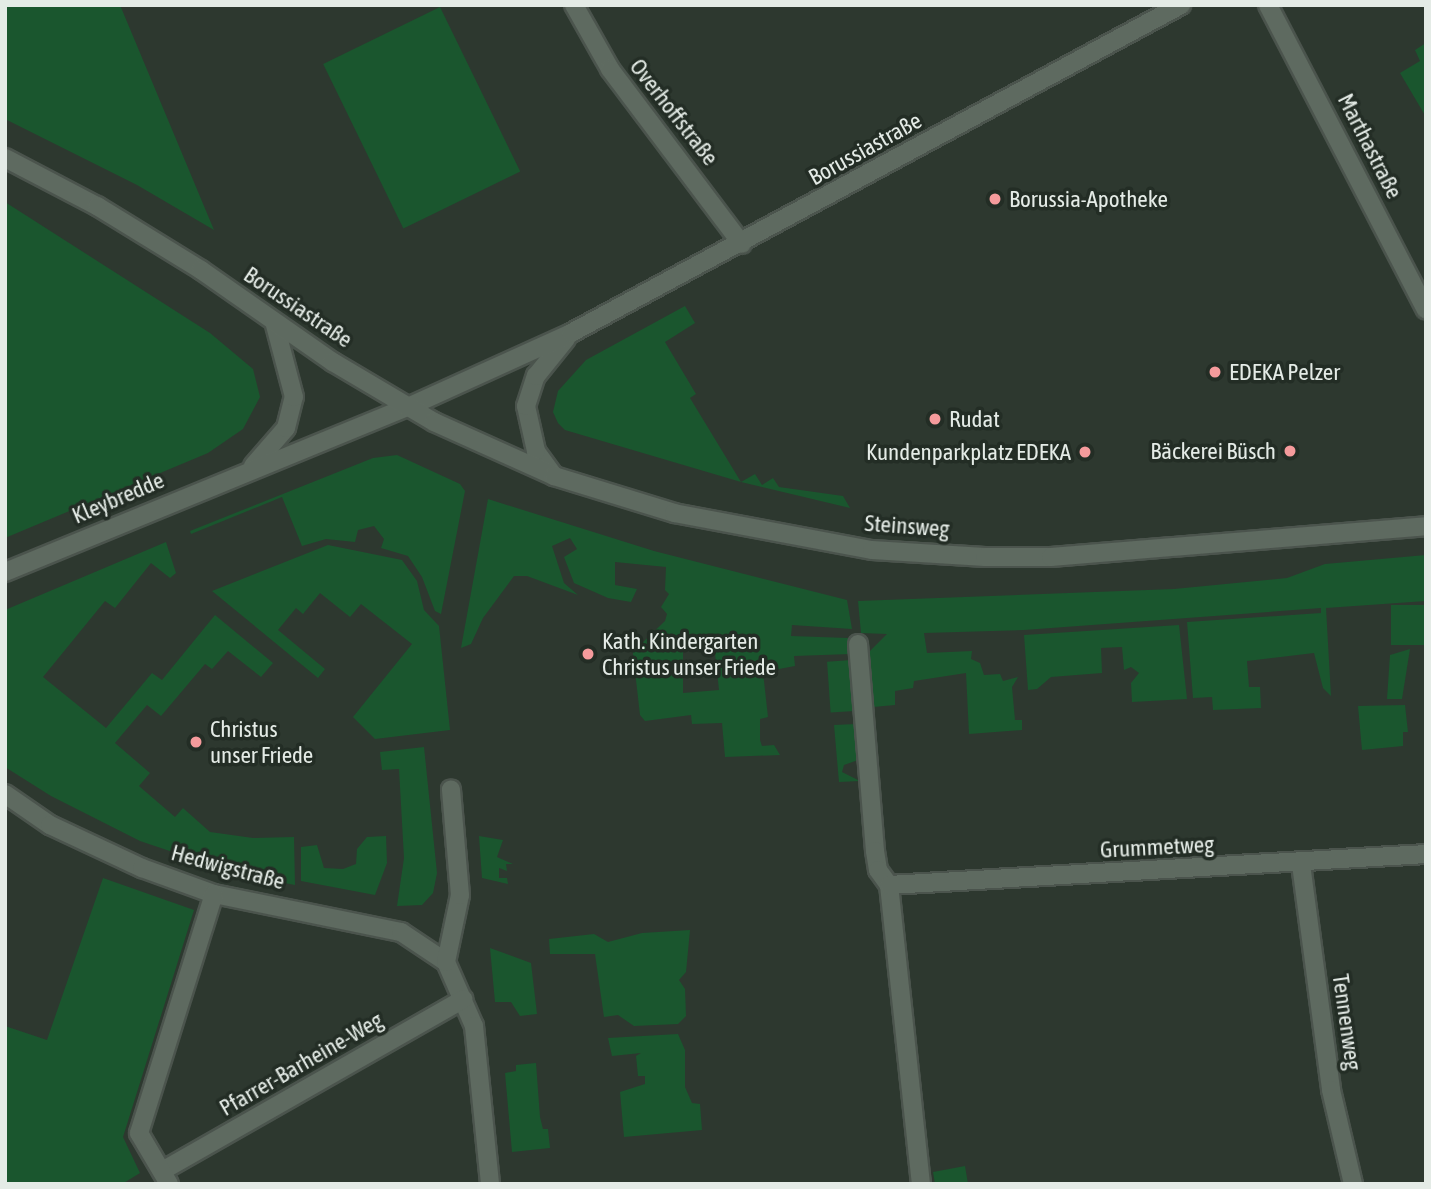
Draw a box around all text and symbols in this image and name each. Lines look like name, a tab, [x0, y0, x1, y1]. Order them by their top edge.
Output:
street label: Overhoffstraße	[624, 53, 724, 171]
street label: Marthastraße	[1332, 89, 1408, 203]
street label: Borussiastraße	[804, 107, 926, 191]
place label: Borussia-Apotheke	[1009, 185, 1168, 213]
marker: Borussia-Apotheke	[987, 191, 1003, 207]
street label: Borussiastraße	[239, 261, 357, 353]
place label: EDEKA Pelzer	[1229, 358, 1340, 386]
marker: EDEKA Pelzer	[1207, 364, 1223, 380]
place label: Rudat	[949, 405, 1000, 433]
marker: Rudat	[927, 411, 943, 427]
place label: Bäckerei Büsch	[1150, 437, 1276, 465]
place label: Kundenparkplatz EDEKA	[866, 438, 1071, 466]
marker: Bäckerei Büsch	[1282, 443, 1298, 459]
marker: Kundenparkplatz EDEKA	[1077, 444, 1093, 460]
street label: Kleybredde	[68, 466, 168, 530]
street label: Steinsweg	[864, 509, 950, 543]
place label: Kath. Kindergarten Christus unser Friede	[602, 627, 776, 681]
marker: Kath. Kindergarten Christus unser Friede	[580, 646, 596, 662]
place label: Christus unser Friede	[210, 715, 313, 769]
marker: Christus unser Friede	[188, 734, 204, 750]
street label: Grummetweg	[1099, 830, 1215, 864]
street label: Hedwigstraße	[168, 839, 288, 895]
street label: Tennenweg	[1327, 972, 1367, 1072]
street label: Pfarrer-Barheine-Weg	[215, 1006, 387, 1122]

